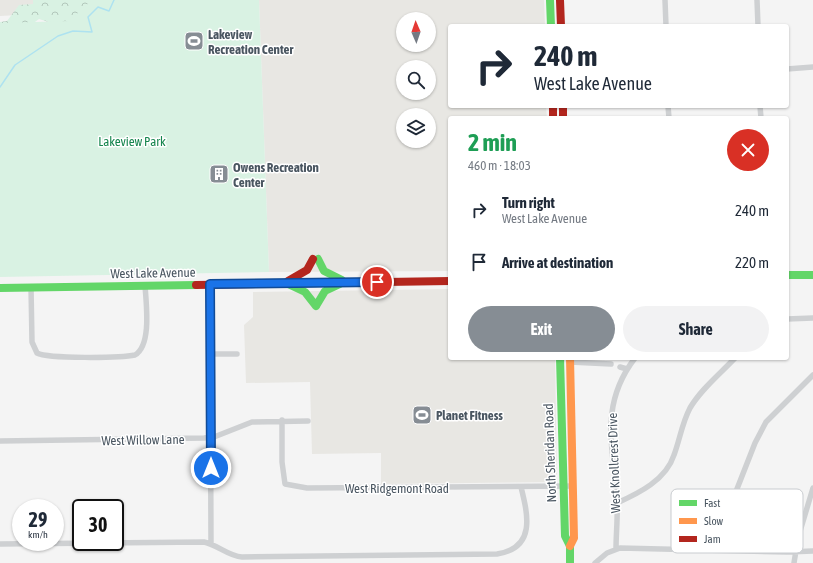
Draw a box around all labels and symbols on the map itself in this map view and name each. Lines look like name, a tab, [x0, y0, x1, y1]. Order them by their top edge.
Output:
north arrow	[396, 12, 436, 52]
place label: Lakeview Recreation Center	[208, 27, 294, 57]
sports icon: Lakeview Recreation Center	[183, 30, 205, 52]
park label: Lakeview Park	[98, 134, 166, 149]
place label: Owens Recreation Center	[233, 160, 319, 190]
building icon: Owens Recreation Center	[208, 163, 230, 185]
street label: West Lake Avenue	[110, 265, 196, 281]
pin	[360, 265, 394, 299]
street label: North Sheridan Road	[541, 403, 559, 503]
sports icon: Planet Fitness	[411, 404, 433, 426]
place label: Planet Fitness	[436, 408, 503, 423]
street label: West Knollcrest Drive	[605, 412, 623, 513]
street label: West Willow Lane	[101, 432, 185, 448]
position arrow	[190, 447, 232, 489]
street label: West Ridgemont Road	[345, 481, 449, 496]
legend	[671, 489, 803, 553]
text: Fast	[704, 497, 720, 509]
speed limit sign: 30	[72, 499, 124, 551]
text: Slow	[704, 515, 723, 527]
text: Jam	[704, 533, 721, 545]

